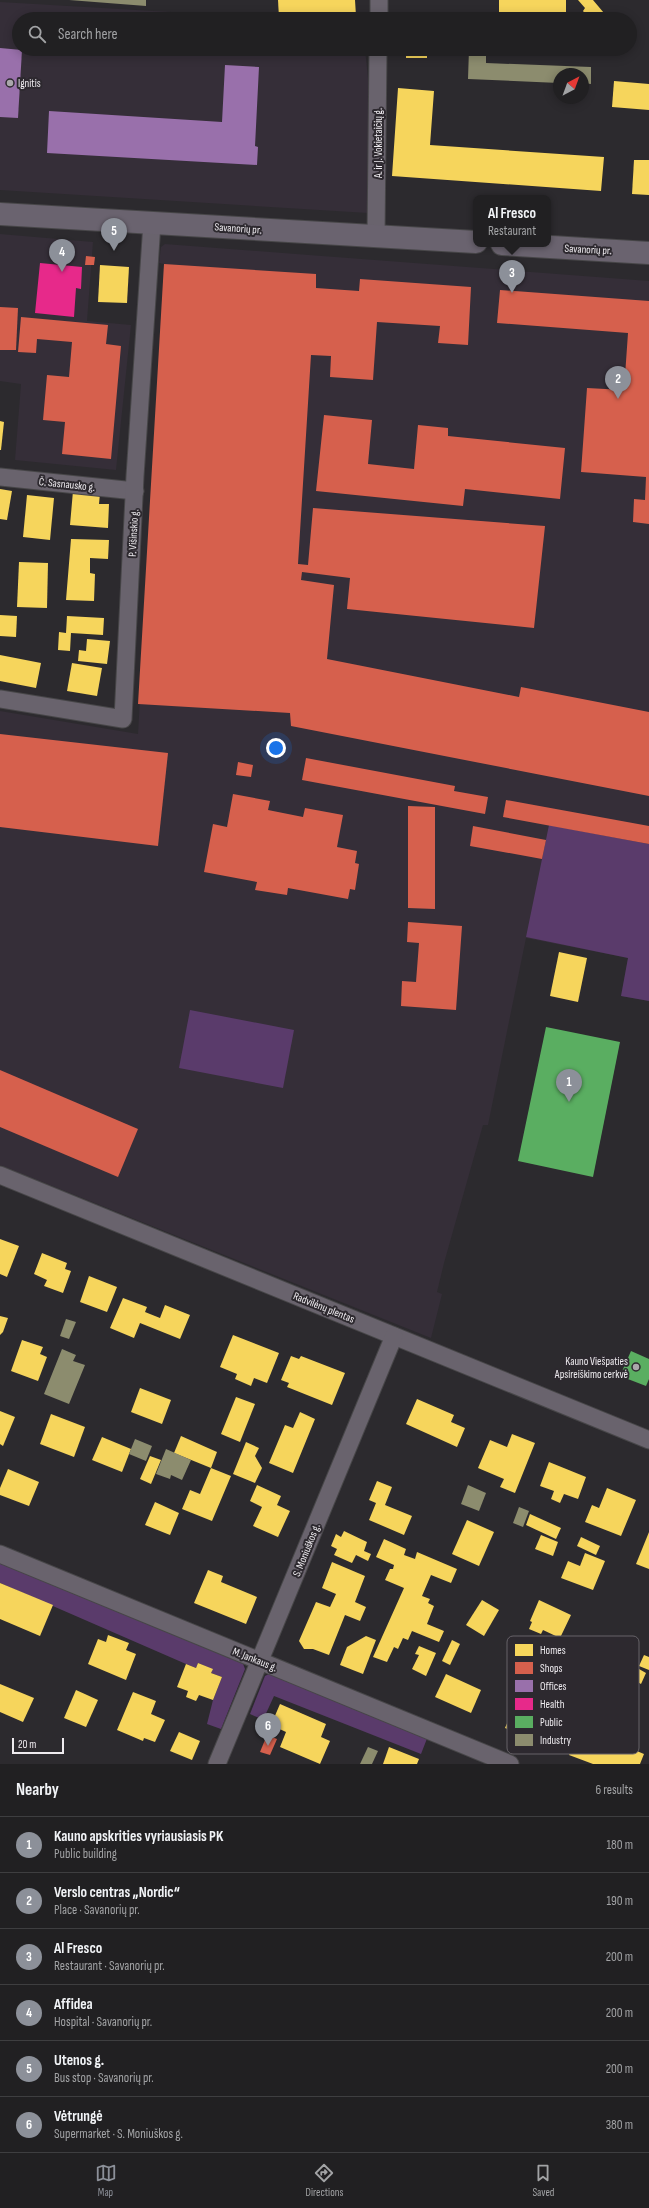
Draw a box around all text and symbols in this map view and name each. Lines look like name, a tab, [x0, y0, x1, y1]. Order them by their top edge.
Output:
search box	[12, 12, 637, 56]
icon: search	[26, 23, 48, 45]
text: Search here	[58, 25, 118, 44]
north arrow	[553, 68, 589, 104]
place label: Ignitis	[18, 77, 41, 90]
marker: Ignitis	[5, 78, 15, 88]
street label: A. ir J. Vokietaičių g.	[372, 108, 385, 179]
popup	[473, 195, 551, 247]
text: Al Fresco	[488, 204, 536, 223]
pin: 5	[101, 218, 127, 251]
street label: Savanorių pr.	[214, 220, 262, 237]
text: Restaurant	[488, 223, 536, 239]
pin: 4	[49, 239, 75, 272]
street label: Savanorių pr.	[564, 242, 612, 257]
pin: 3	[499, 260, 525, 293]
pin: 2	[605, 366, 631, 399]
street label: Č. Sasnausko g.	[38, 474, 96, 494]
street label: P. Višinskio g.	[126, 509, 141, 557]
your location	[266, 738, 286, 758]
pin: 1	[556, 1069, 582, 1102]
street label: Radvilėnų plentas	[291, 1289, 356, 1326]
place label: Kauno Viešpaties Apsireiškimo cerkvė	[554, 1355, 628, 1381]
marker: Kauno Viešpaties Apsireiškimo cerkvė	[631, 1362, 641, 1372]
street label: S. Moniuškos g.	[290, 1522, 323, 1578]
legend	[507, 1636, 639, 1754]
text: Homes	[540, 1644, 566, 1657]
street label: M. Jankaus g.	[231, 1645, 279, 1674]
text: Shops	[540, 1662, 563, 1675]
text: Offices	[540, 1680, 567, 1693]
text: Health	[540, 1698, 565, 1711]
pin: 6	[255, 1713, 281, 1746]
text: Public	[540, 1716, 563, 1729]
text: Industry	[540, 1734, 572, 1747]
scale bar	[12, 1736, 64, 1755]
text: 20 m	[18, 1738, 36, 1751]
text: Nearby	[16, 1780, 59, 1800]
text: 6 results	[595, 1782, 633, 1798]
text: Kauno apskrities vyriausiasis PK	[54, 1827, 223, 1846]
text: 1	[26, 1837, 32, 1853]
text: 180 m	[607, 1837, 633, 1853]
text: Public building	[54, 1846, 117, 1862]
text: Verslo centras „Nordic“	[54, 1883, 180, 1902]
text: 2	[26, 1893, 32, 1909]
text: 190 m	[606, 1893, 633, 1909]
text: Place · Savanorių pr.	[54, 1902, 140, 1918]
text: Al Fresco	[54, 1939, 102, 1958]
text: 3	[26, 1949, 32, 1965]
text: 200 m	[606, 1949, 633, 1965]
text: Restaurant · Savanorių pr.	[54, 1958, 165, 1974]
text: Affidea	[54, 1995, 93, 2014]
text: 4	[26, 2005, 32, 2021]
text: 200 m	[606, 2005, 633, 2021]
text: Hospital · Savanorių pr.	[54, 2014, 152, 2030]
text: Utenos g.	[54, 2051, 104, 2070]
text: 5	[26, 2061, 32, 2077]
text: 200 m	[606, 2061, 633, 2077]
text: Bus stop · Savanorių pr.	[54, 2070, 154, 2086]
text: Vėtrungė	[54, 2107, 103, 2126]
text: 6	[26, 2117, 32, 2133]
text: 380 m	[606, 2117, 633, 2133]
text: Supermarket · S. Moniuškos g.	[54, 2126, 183, 2142]
tab: Map	[95, 2162, 117, 2199]
tab: Directions	[306, 2162, 343, 2199]
tab: Saved	[532, 2162, 554, 2199]

